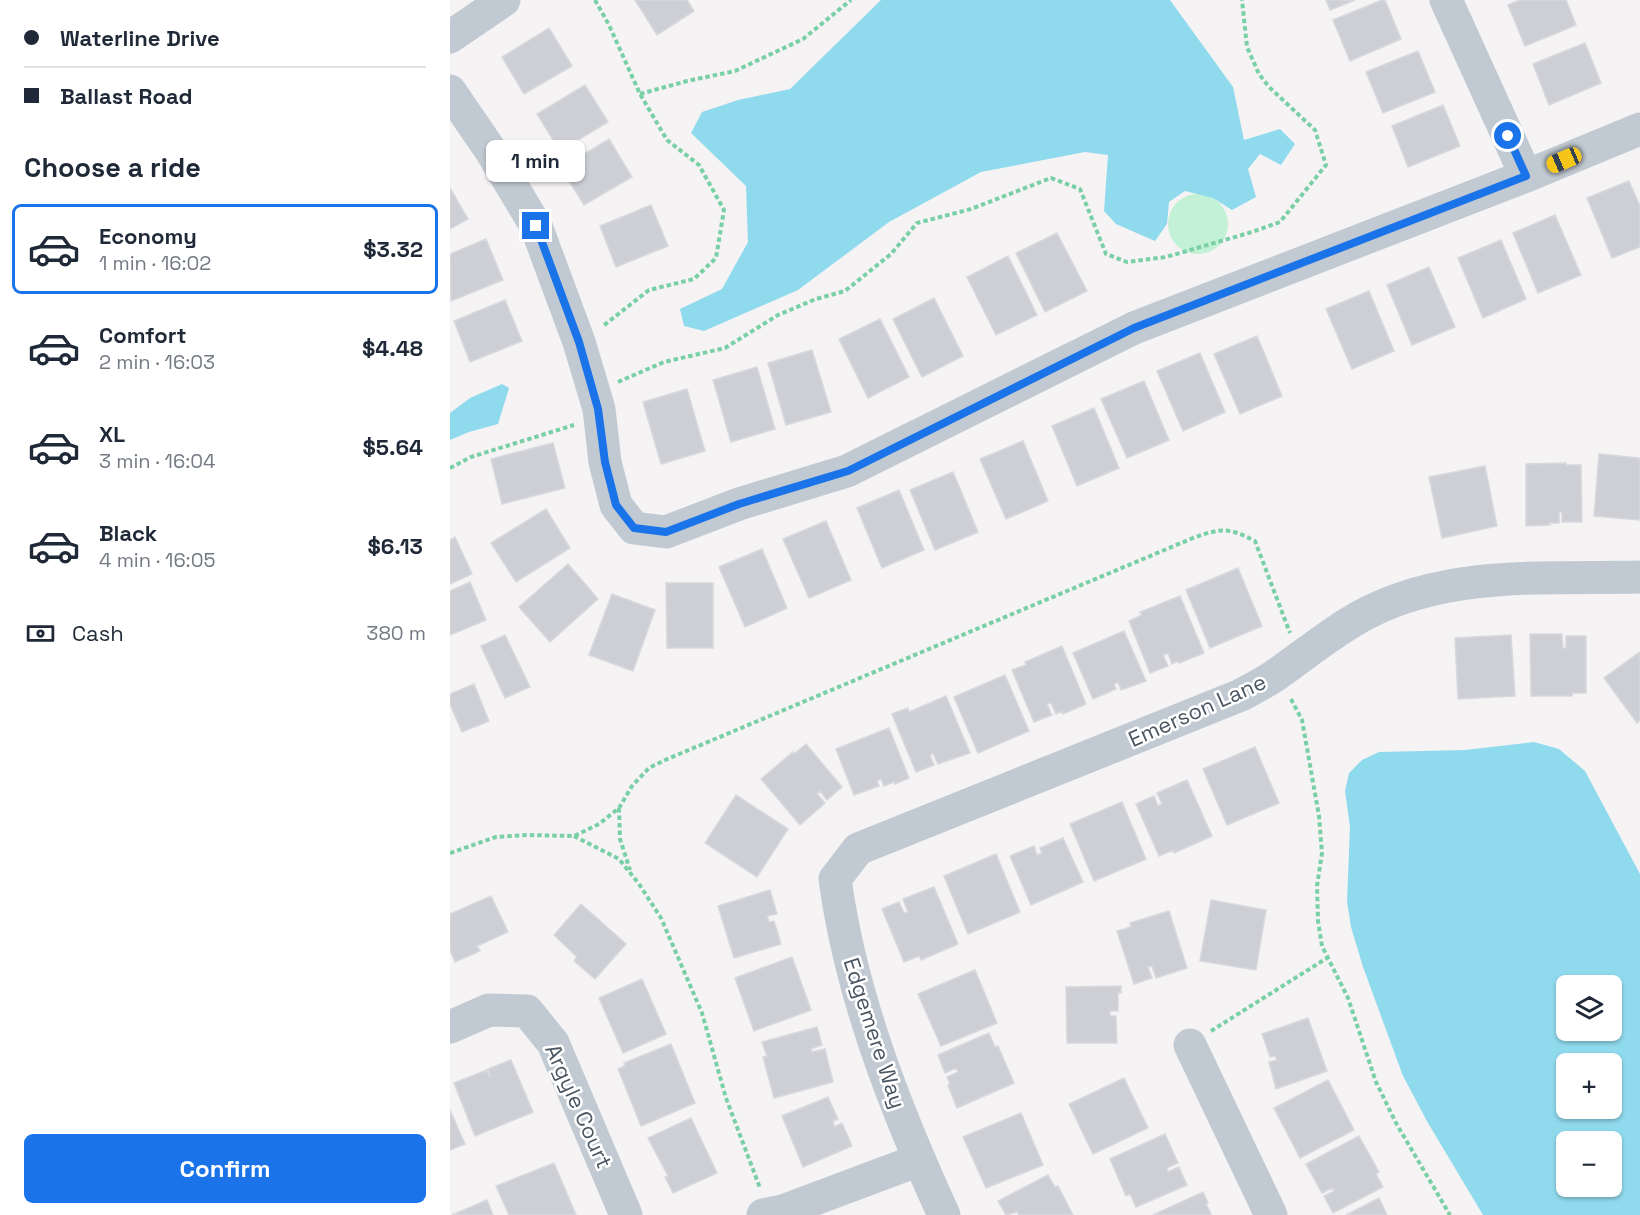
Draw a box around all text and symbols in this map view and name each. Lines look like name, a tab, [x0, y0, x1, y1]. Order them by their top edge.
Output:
text: Waterline Drive	[60, 24, 220, 52]
text: Ballast Road	[60, 82, 193, 110]
route start	[1494, 122, 1521, 149]
callout: 1 min	[486, 139, 586, 181]
car	[1544, 145, 1584, 175]
text: 1 min	[511, 148, 560, 174]
text: Choose a ride	[24, 150, 201, 185]
route end	[522, 212, 549, 239]
icon: car	[27, 222, 81, 276]
text: Economy	[99, 222, 197, 250]
text: $3.32	[363, 235, 423, 263]
text: 1 min · 16:02	[99, 250, 211, 276]
icon: car	[27, 321, 81, 375]
text: Comfort	[99, 321, 187, 349]
text: $4.48	[362, 334, 423, 362]
text: 2 min · 16:03	[99, 349, 215, 375]
icon: car	[27, 420, 81, 474]
text: XL	[99, 420, 125, 448]
text: $5.64	[363, 433, 423, 461]
text: 3 min · 16:04	[99, 448, 216, 474]
icon: car	[27, 519, 81, 573]
text: Black	[99, 519, 157, 547]
text: $6.13	[367, 532, 423, 560]
text: 4 min · 16:05	[99, 547, 215, 573]
icon: cash	[24, 617, 57, 650]
text: Cash	[72, 619, 124, 647]
text: 380 m	[366, 620, 426, 646]
street label: Emerson Lane	[1124, 667, 1270, 753]
street label: Edgemere Way	[837, 954, 913, 1112]
map controls	[1556, 975, 1622, 1197]
button: layers	[1556, 975, 1622, 1041]
street label: Argyle Court	[539, 1040, 619, 1172]
button: +	[1556, 1053, 1622, 1119]
button: −	[1556, 1131, 1622, 1197]
button: Confirm	[24, 1134, 426, 1203]

